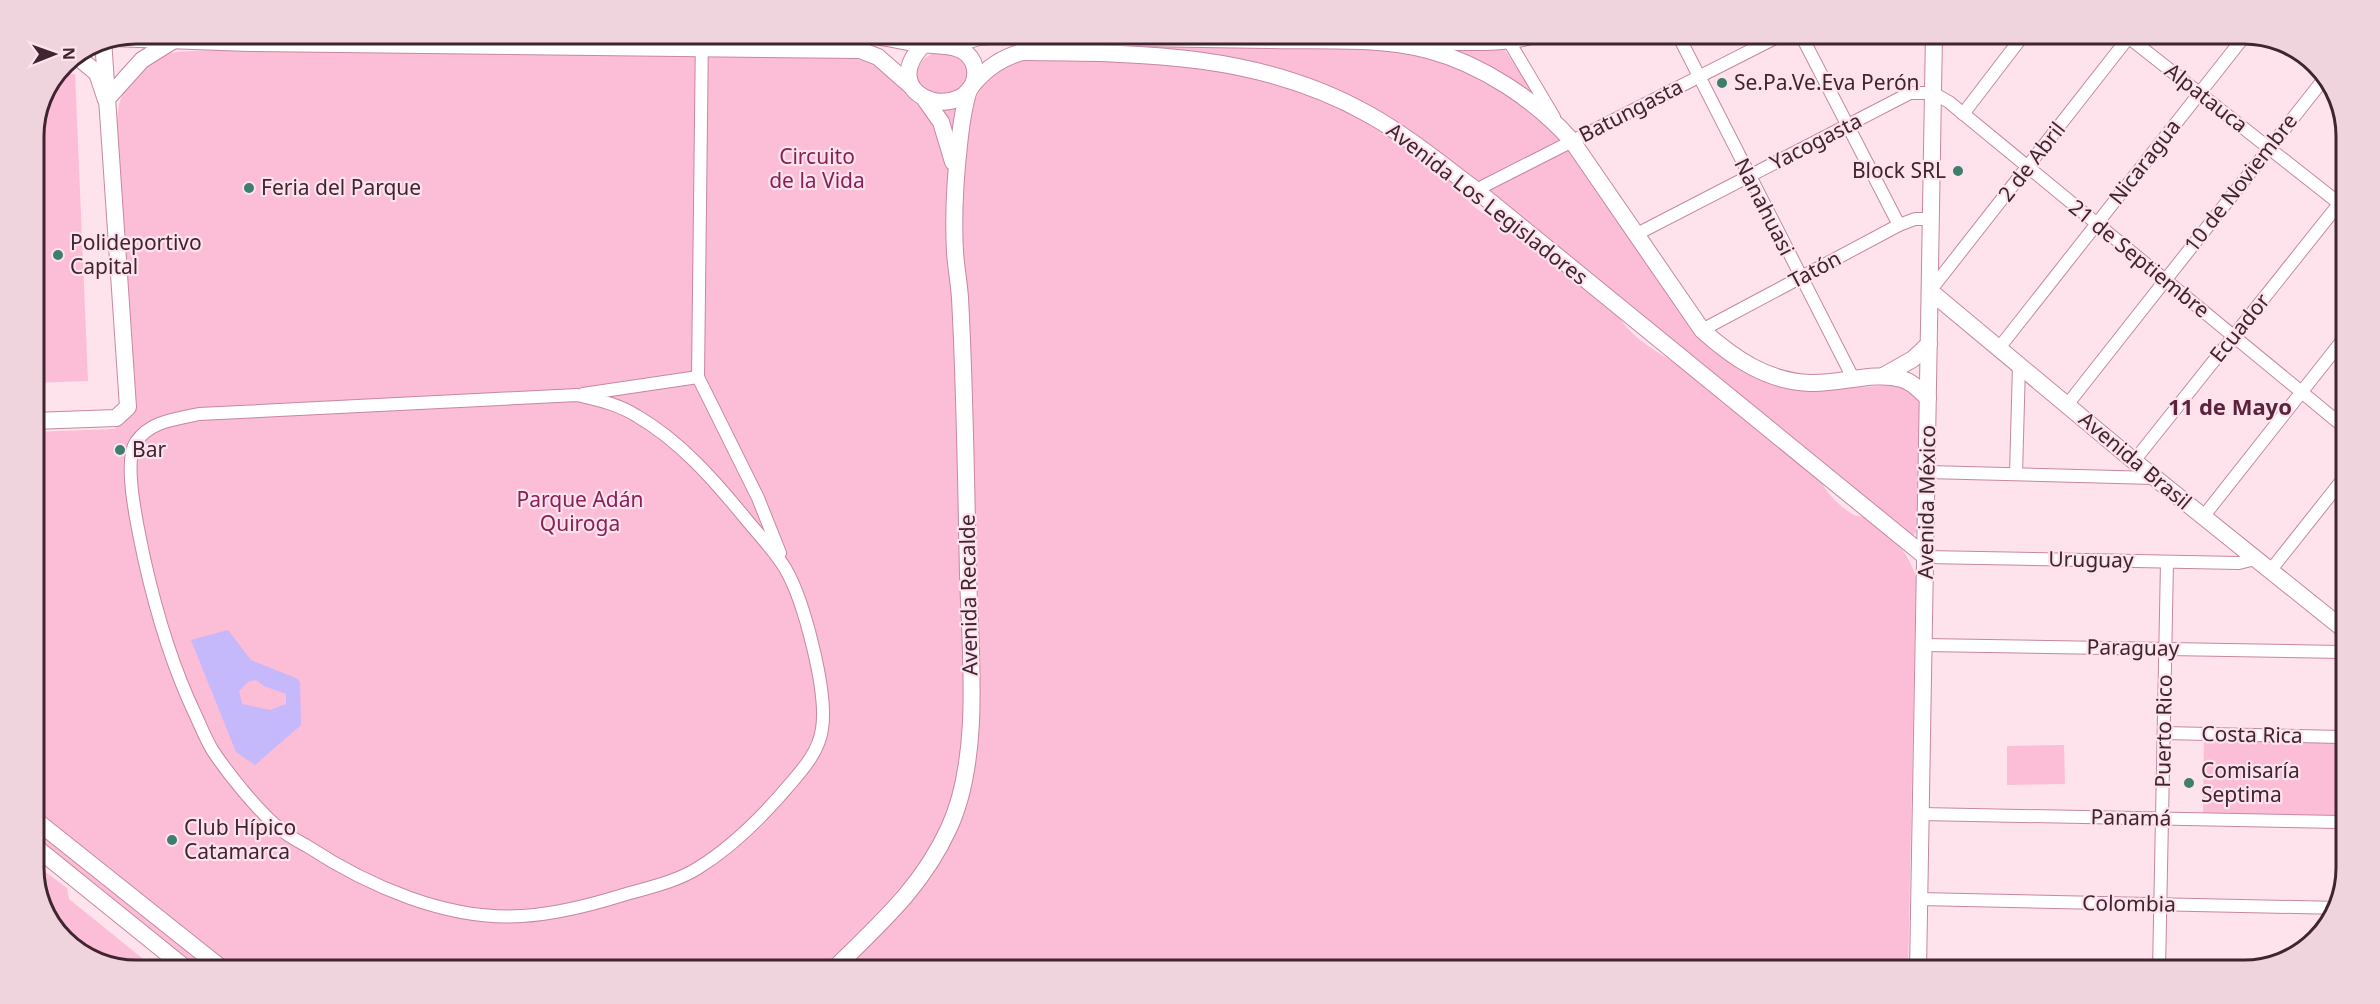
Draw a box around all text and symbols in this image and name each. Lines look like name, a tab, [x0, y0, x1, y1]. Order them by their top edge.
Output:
north arrow	[24, 24, 84, 84]
text: N	[58, 47, 80, 60]
street label: Alpatauca	[2159, 56, 2254, 138]
place label: Se.Pa.Ve.Eva Perón	[1734, 68, 1920, 96]
street label: Batungasta	[1574, 72, 1687, 148]
marker: Se.Pa.Ve.Eva Perón	[1715, 76, 1729, 90]
street label: Yacogasta	[1765, 106, 1866, 176]
street label: 10 de Noviembre	[2177, 107, 2303, 257]
street label: Nicaragua	[2102, 113, 2186, 210]
street label: Avenida Los Legisladores	[1381, 116, 1594, 291]
street label: 2 de Abril	[1991, 116, 2071, 207]
park label: Circuito de la Vida	[769, 142, 865, 194]
street label: Nanahuasi	[1728, 153, 1801, 260]
place label: Block SRL	[1852, 156, 1946, 184]
marker: Block SRL	[1951, 164, 1965, 178]
place label: Feria del Parque	[261, 173, 421, 201]
marker: Feria del Parque	[242, 181, 256, 195]
street label: 21 de Septiembre	[2063, 193, 2216, 324]
place label: Polideportivo Capital	[70, 228, 202, 280]
street label: Tatón	[1784, 244, 1845, 294]
marker: Polideportivo Capital	[51, 248, 65, 262]
street label: Ecuador	[2203, 287, 2276, 368]
district label: 11 de Mayo	[2168, 391, 2292, 421]
street label: Avenida Brasil	[2073, 405, 2198, 516]
street label: Avenida México	[1911, 425, 1941, 579]
place label: Bar	[132, 435, 166, 463]
marker: Bar	[113, 443, 127, 457]
park label: Parque Adán Quiroga	[516, 485, 644, 537]
street label: Avenida Recalde	[953, 514, 983, 676]
street label: Uruguay	[2048, 544, 2134, 574]
street label: Paraguay	[2086, 632, 2180, 662]
street label: Puerto Rico	[2148, 674, 2178, 788]
street label: Costa Rica	[2201, 719, 2303, 749]
place label: Comisaría Septima	[2201, 756, 2300, 808]
marker: Comisaría Septima	[2182, 776, 2196, 790]
street label: Panamá	[2090, 802, 2172, 832]
place label: Club Hípico Catamarca	[184, 813, 296, 865]
marker: Club Hípico Catamarca	[165, 833, 179, 847]
street label: Colombia	[2082, 888, 2176, 918]

